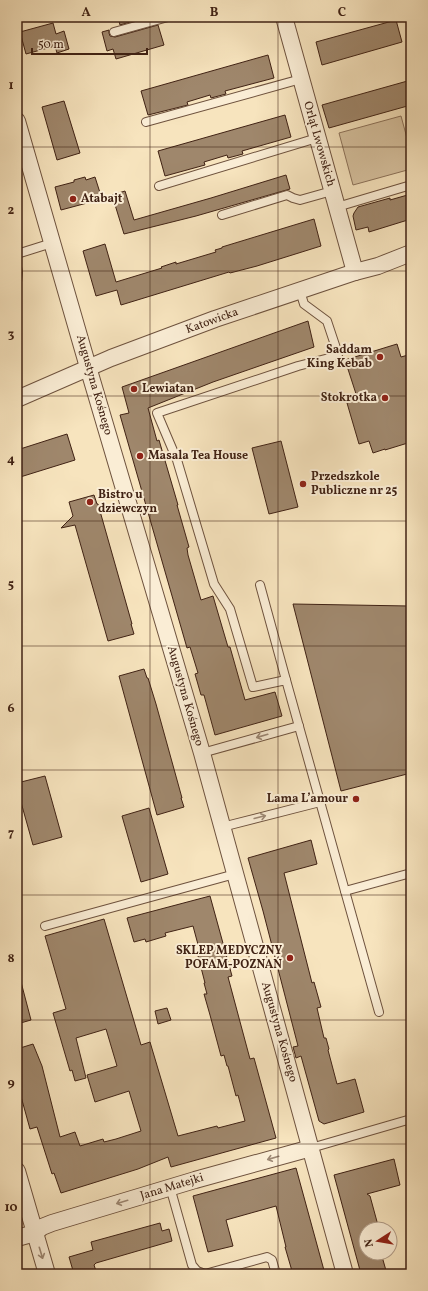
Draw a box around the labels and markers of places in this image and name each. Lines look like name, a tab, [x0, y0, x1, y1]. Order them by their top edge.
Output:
place label: Atabajt	[81, 191, 123, 207]
marker: Atabajt	[68, 194, 78, 204]
place label: Saddam King Kebab	[307, 342, 372, 372]
marker: Saddam King Kebab	[375, 352, 385, 362]
place label: Lewiatan	[142, 381, 194, 397]
marker: Lewiatan	[129, 384, 139, 394]
place label: Stokrotka	[321, 390, 377, 406]
marker: Stokrotka	[380, 393, 390, 403]
place label: Masala Tea House	[148, 448, 248, 464]
marker: Masala Tea House	[135, 451, 145, 461]
place label: Przedszkole Publiczne nr 25	[311, 469, 397, 499]
marker: Przedszkole Publiczne nr 25	[298, 479, 308, 489]
place label: Bistro u dziewczyn	[98, 487, 157, 517]
marker: Bistro u dziewczyn	[85, 497, 95, 507]
place label: Lama L’amour	[267, 791, 348, 807]
marker: Lama L’amour	[351, 794, 361, 804]
place label: SKLEP MEDYCZNY POFAM-POZNAŃ	[176, 943, 282, 973]
marker: SKLEP MEDYCZNY POFAM-POZNAŃ	[285, 953, 295, 963]

